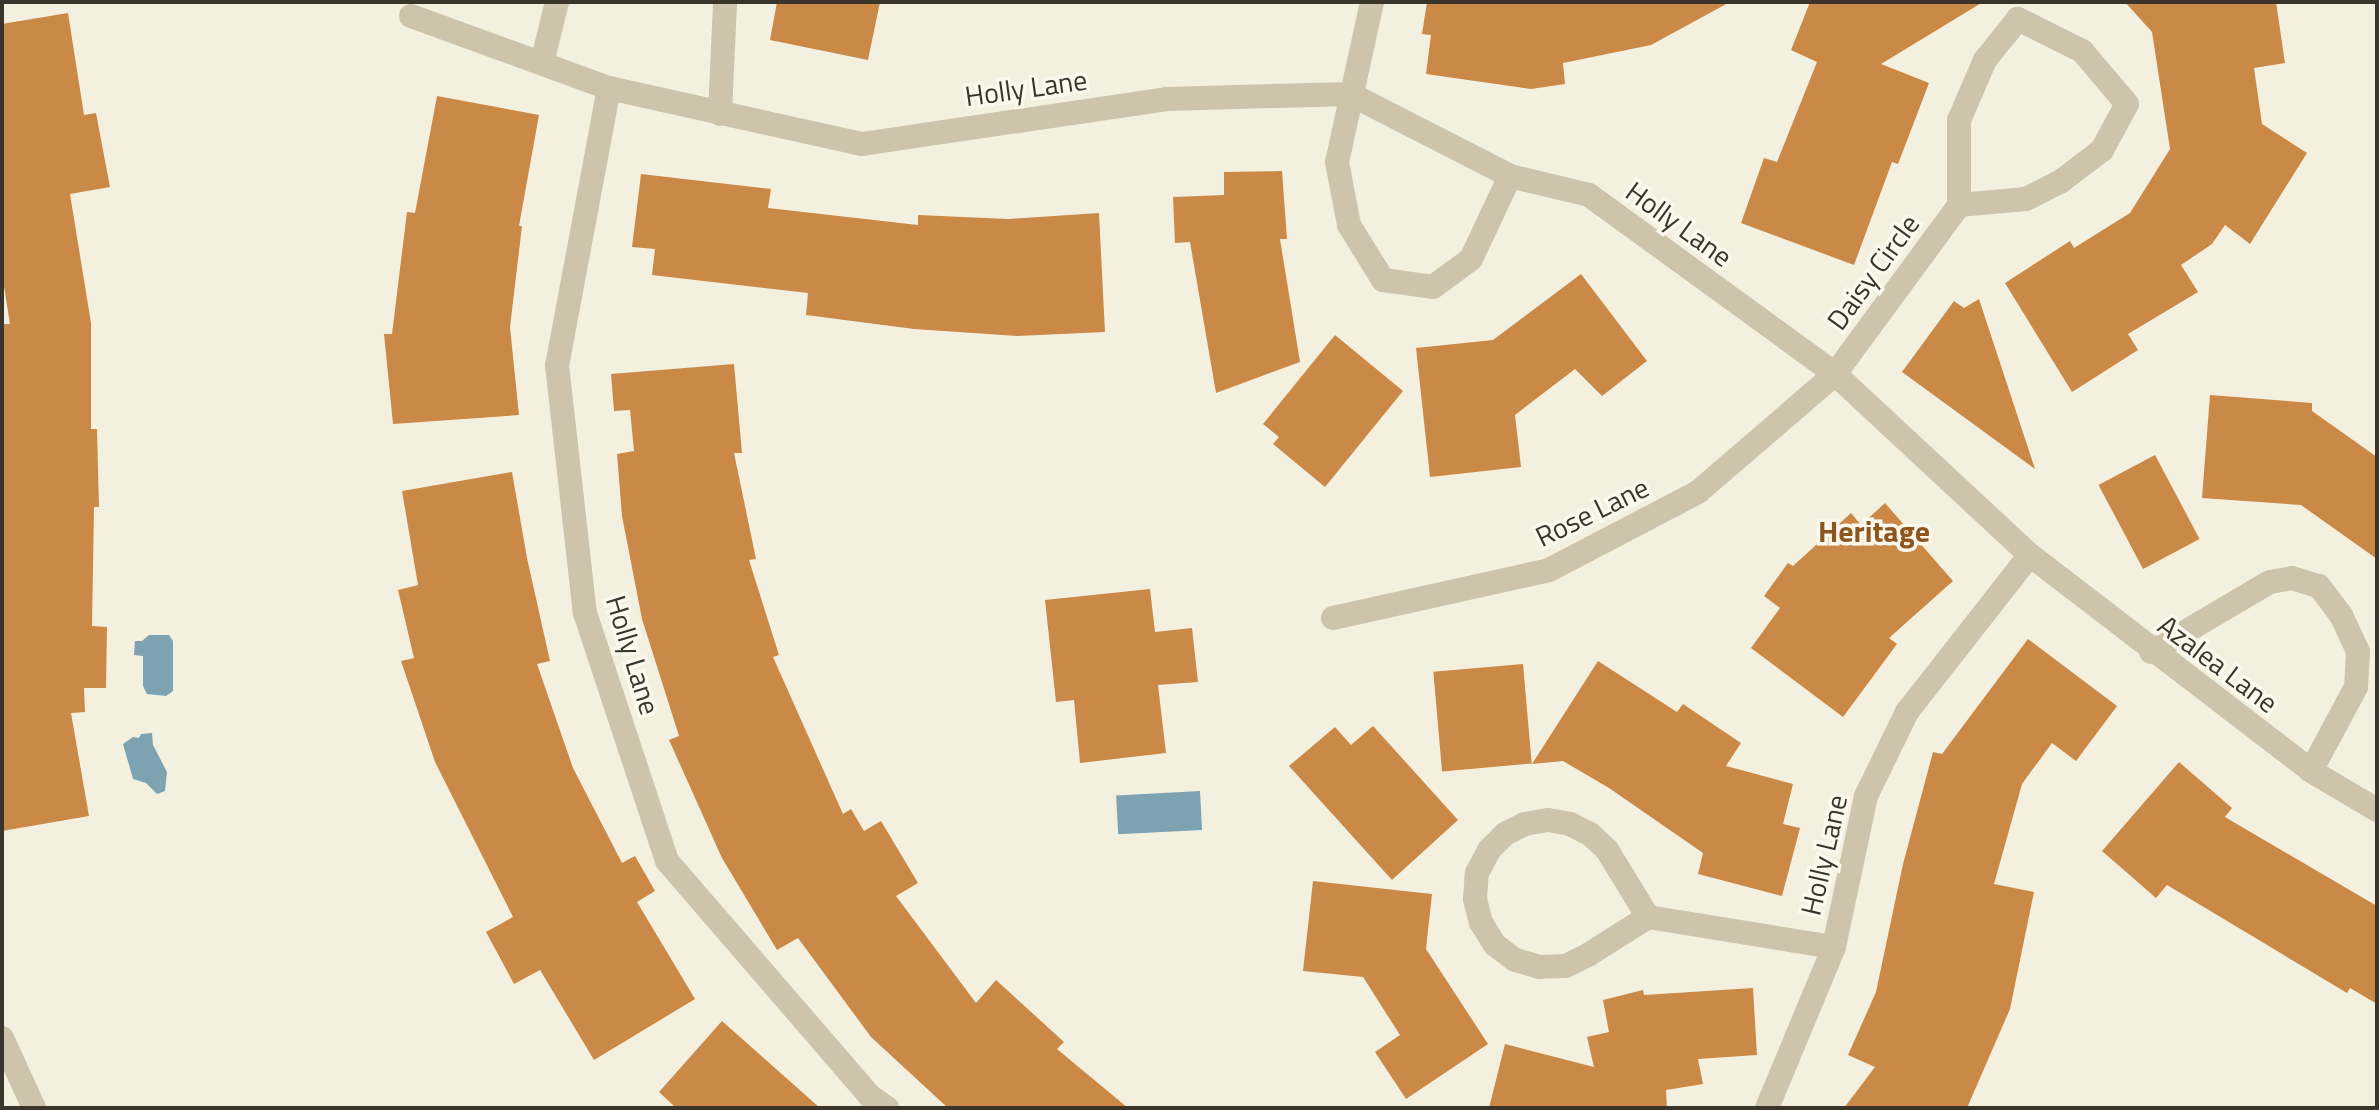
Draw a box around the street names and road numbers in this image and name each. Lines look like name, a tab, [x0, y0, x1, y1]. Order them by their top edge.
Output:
street label: Holly Lane	[963, 63, 1089, 113]
street label: Holly Lane	[1619, 174, 1739, 274]
street label: Daisy Circle	[1820, 208, 1926, 336]
street label: Rose Lane	[1530, 470, 1654, 554]
street label: Holly Lane	[599, 591, 667, 719]
street label: Azalea Lane	[2152, 608, 2284, 720]
street label: Holly Lane	[1794, 791, 1854, 919]

